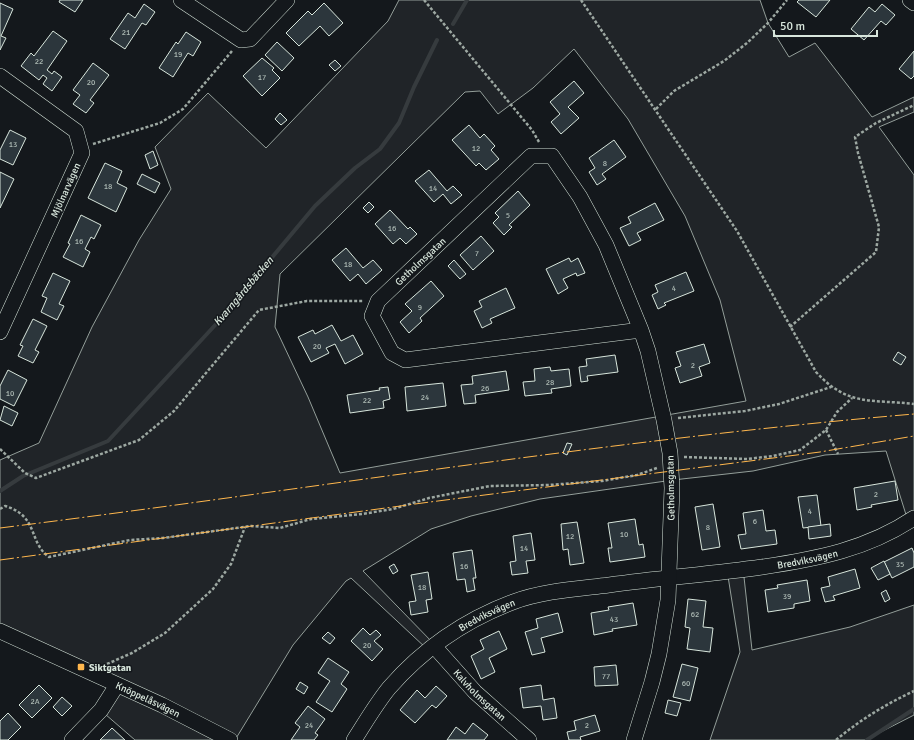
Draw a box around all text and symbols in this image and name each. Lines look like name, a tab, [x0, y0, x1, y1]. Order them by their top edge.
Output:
scale bar	[774, 12, 877, 38]
text: 50 m	[780, 19, 805, 34]
house number: 21	[122, 27, 130, 37]
house number: 19	[174, 49, 182, 59]
house number: 22	[35, 56, 43, 66]
house number: 17	[258, 72, 266, 82]
house number: 20	[87, 77, 95, 87]
house number: 13	[9, 139, 17, 149]
house number: 12	[472, 143, 480, 153]
house number: 8	[603, 158, 607, 168]
street label: Mjölnarvägen	[48, 161, 83, 220]
house number: 18	[104, 181, 112, 191]
house number: 14	[429, 183, 438, 193]
house number: 5	[506, 210, 510, 220]
house number: 16	[388, 223, 396, 233]
street label: Getholmsgatan	[393, 235, 449, 288]
house number: 16	[75, 236, 83, 246]
house number: 7	[475, 248, 479, 258]
water label: Kvarngårdsbäcken	[211, 253, 277, 329]
house number: 18	[344, 259, 352, 269]
house number: 4	[672, 283, 677, 293]
house number: 9	[418, 302, 422, 312]
house number: 20	[313, 341, 321, 351]
house number: 2	[691, 360, 695, 370]
house number: 28	[546, 377, 554, 387]
house number: 26	[481, 383, 489, 393]
house number: 10	[6, 388, 14, 398]
house number: 24	[421, 392, 430, 402]
house number: 22	[363, 395, 371, 405]
street label: Getholmsgatan	[664, 455, 678, 521]
house number: 2	[874, 489, 878, 499]
house number: 4	[808, 506, 813, 516]
house number: 6	[753, 516, 757, 526]
house number: 8	[706, 522, 710, 532]
house number: 10	[620, 529, 628, 539]
house number: 12	[566, 531, 574, 541]
house number: 14	[520, 543, 529, 553]
street label: Bredviksvägen	[776, 547, 839, 572]
house number: 35	[896, 559, 904, 569]
house number: 16	[460, 561, 468, 571]
house number: 18	[418, 582, 426, 592]
house number: 39	[783, 591, 791, 601]
street label: Bredviksvägen	[457, 597, 517, 634]
house number: 62	[691, 609, 699, 619]
house number: 43	[610, 614, 618, 624]
house number: 20	[363, 640, 371, 650]
marker: Siktgatan	[76, 662, 86, 672]
place label: Siktgatan	[89, 662, 132, 674]
street label: Kalvholmsgatan	[450, 667, 508, 724]
house number: 77	[602, 671, 610, 681]
house number: 60	[682, 678, 690, 688]
street label: Knöppelåsvägen	[114, 680, 182, 720]
house number: 2A	[30, 696, 40, 706]
house number: 24	[305, 720, 314, 730]
house number: 2	[585, 720, 589, 730]

